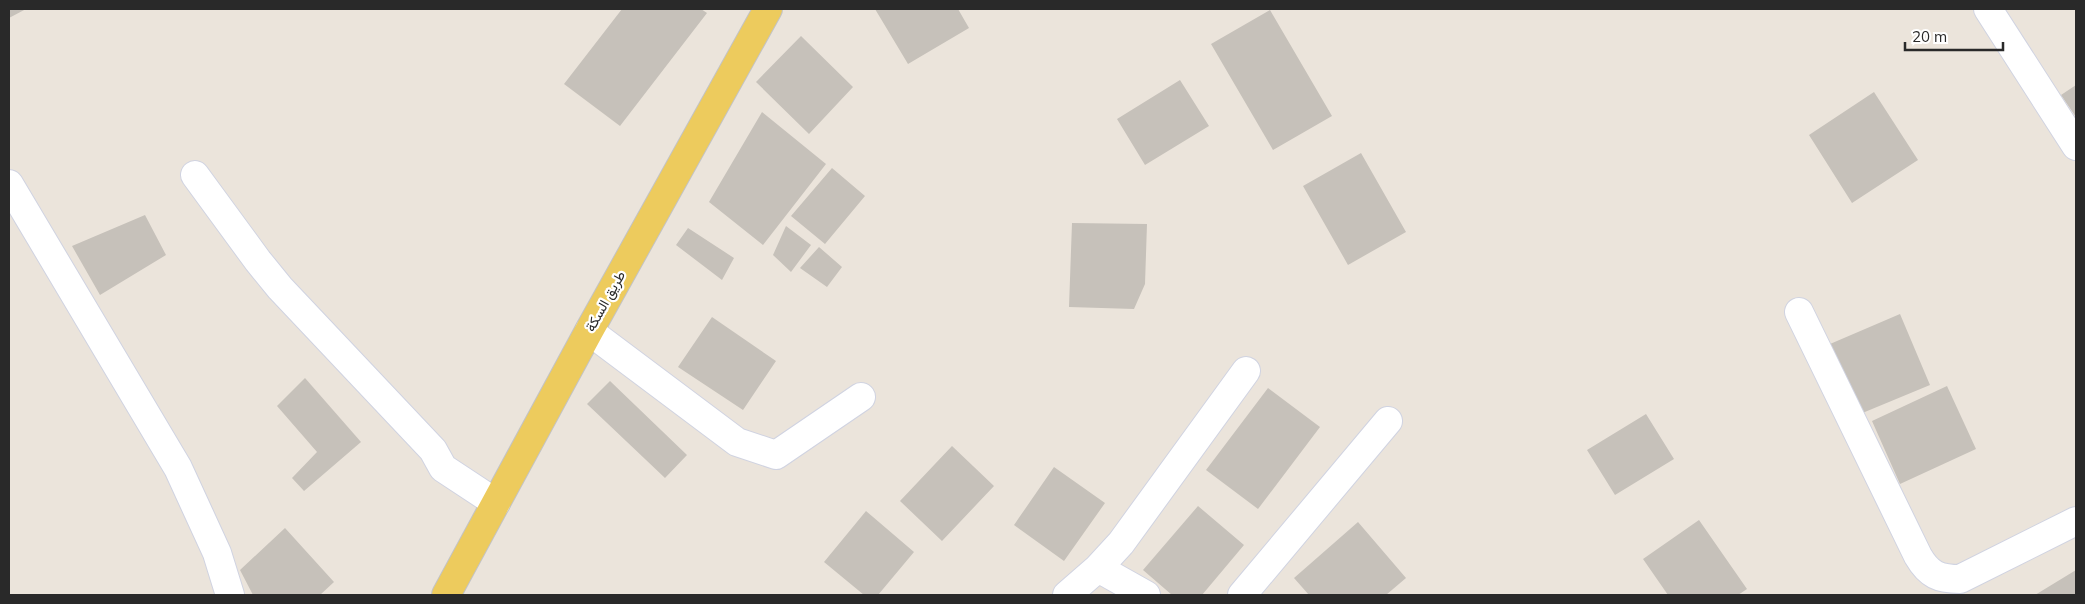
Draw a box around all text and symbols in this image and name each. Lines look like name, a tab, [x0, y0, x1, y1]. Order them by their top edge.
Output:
scale bar	[1905, 20, 2002, 52]
text: 20 m	[1912, 27, 1947, 46]
street label: طريق السكة	[581, 267, 629, 335]

